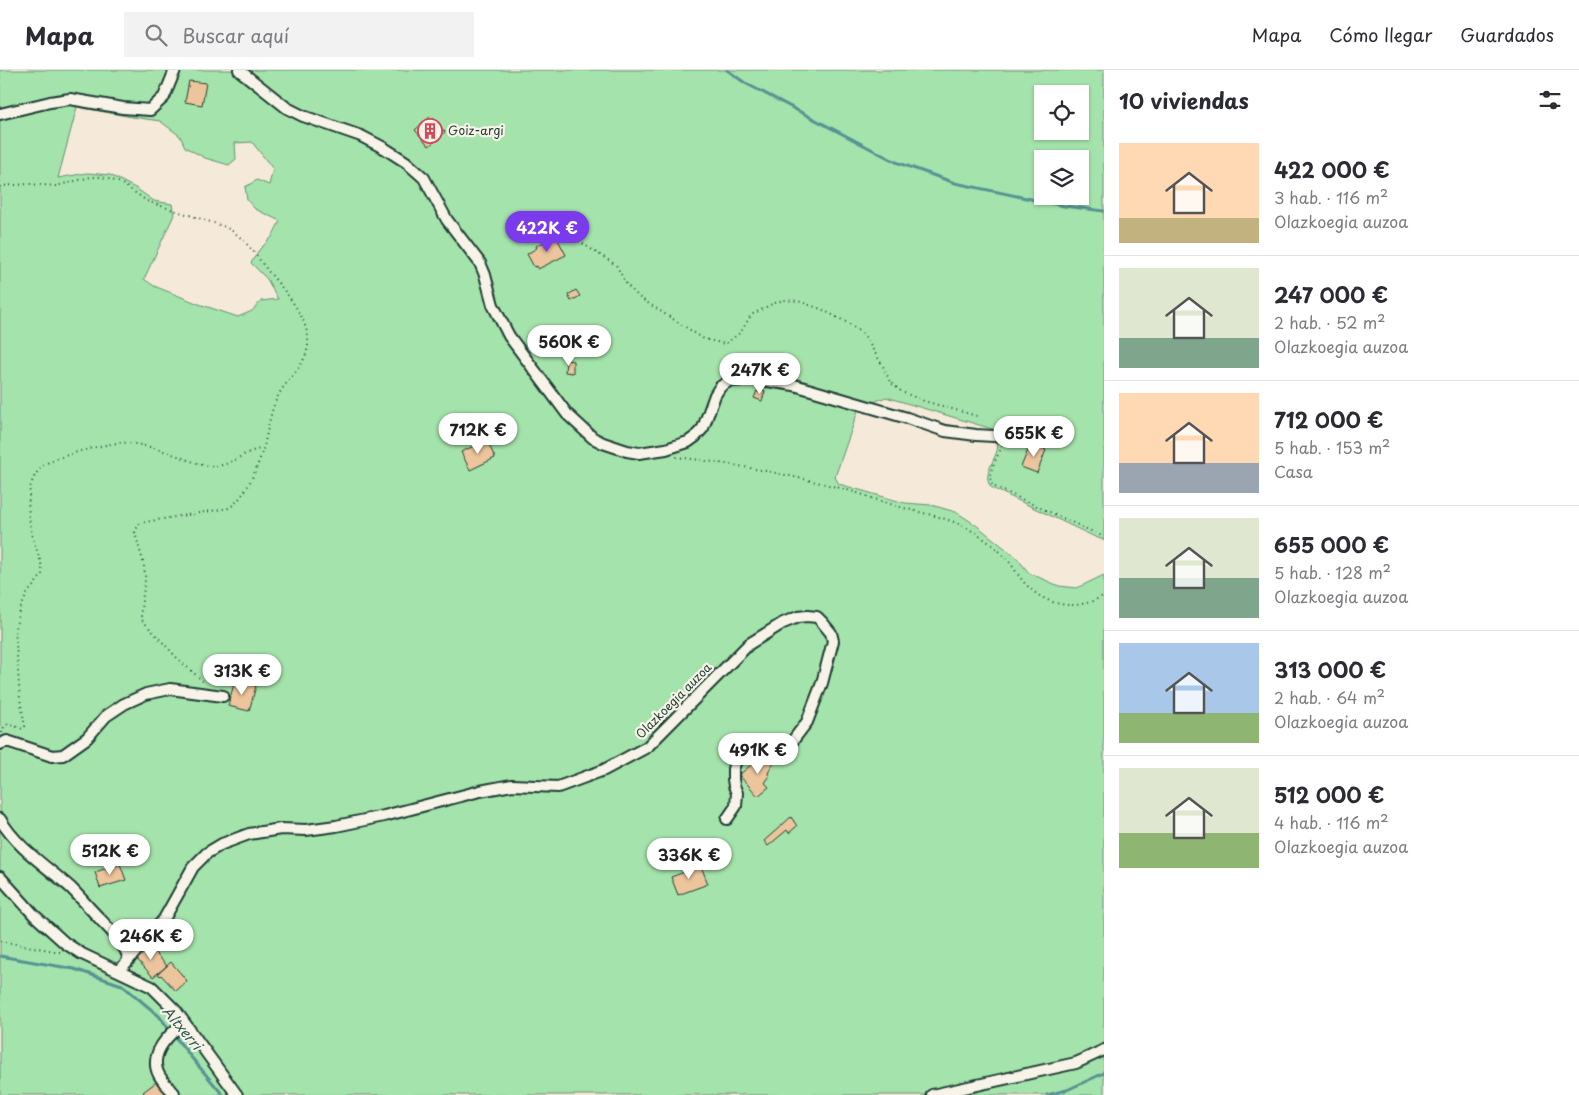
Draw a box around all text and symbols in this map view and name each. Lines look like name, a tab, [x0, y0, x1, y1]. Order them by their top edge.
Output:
search box	[124, 12, 474, 57]
text: Mapa	[25, 17, 94, 53]
icon: search	[142, 21, 170, 49]
text: Buscar aquí	[182, 21, 289, 49]
text: Mapa	[1252, 21, 1301, 48]
text: Cómo llegar	[1329, 21, 1432, 48]
text: Guardados	[1460, 21, 1554, 48]
text: 10 viviendas	[1119, 84, 1249, 116]
map controls	[1034, 85, 1089, 205]
button: locate	[1034, 85, 1089, 140]
icon: filters	[1536, 86, 1564, 114]
building icon: Goiz-argi	[417, 118, 443, 144]
place label: Goiz-argi	[448, 121, 504, 139]
button: layers	[1034, 150, 1089, 205]
text: 422 000 €	[1274, 153, 1390, 185]
icon: home	[1159, 163, 1219, 223]
text: 3 hab. · 116 m²	[1274, 185, 1388, 209]
text: Olazkoegia auzoa	[1274, 209, 1408, 233]
pin: 422K €	[506, 210, 588, 253]
text: 422K €	[516, 215, 578, 239]
text: 247 000 €	[1274, 278, 1388, 310]
icon: home	[1159, 288, 1219, 348]
text: 2 hab. · 52 m²	[1274, 310, 1385, 334]
pin: 560K €	[528, 324, 610, 367]
text: 560K €	[538, 329, 600, 353]
text: Olazkoegia auzoa	[1274, 334, 1408, 358]
pin: 247K €	[719, 352, 801, 395]
text: 247K €	[730, 357, 790, 381]
text: 712 000 €	[1274, 403, 1383, 435]
pin: 712K €	[437, 412, 519, 455]
icon: home	[1159, 413, 1219, 473]
pin: 655K €	[993, 416, 1075, 458]
text: 712K €	[449, 417, 507, 441]
text: 655K €	[1005, 420, 1063, 444]
text: 5 hab. · 153 m²	[1274, 435, 1390, 459]
text: Casa	[1274, 459, 1313, 483]
text: 655 000 €	[1274, 528, 1389, 560]
icon: home	[1159, 538, 1219, 598]
text: 5 hab. · 128 m²	[1274, 560, 1391, 584]
text: Olazkoegia auzoa	[1274, 584, 1408, 608]
text: 313 000 €	[1274, 653, 1386, 685]
pin: 313K €	[201, 654, 283, 696]
text: 313K €	[213, 658, 271, 682]
street label: Olazkoegia auzoa	[631, 658, 716, 742]
icon: home	[1159, 663, 1219, 723]
text: 2 hab. · 64 m²	[1274, 685, 1385, 709]
text: Olazkoegia auzoa	[1274, 709, 1408, 733]
pin: 491K €	[717, 732, 799, 775]
text: 491K €	[729, 737, 787, 761]
text: 512 000 €	[1274, 778, 1384, 810]
icon: home	[1159, 788, 1219, 848]
text: 4 hab. · 116 m²	[1274, 810, 1388, 834]
pin: 512K €	[69, 834, 151, 876]
text: Olazkoegia auzoa	[1274, 834, 1408, 858]
text: 512K €	[81, 838, 139, 862]
pin: 336K €	[648, 838, 730, 880]
text: 336K €	[658, 842, 720, 866]
pin: 246K €	[110, 918, 192, 961]
text: 246K €	[120, 923, 182, 947]
water label: Altxerri	[158, 1001, 208, 1056]

